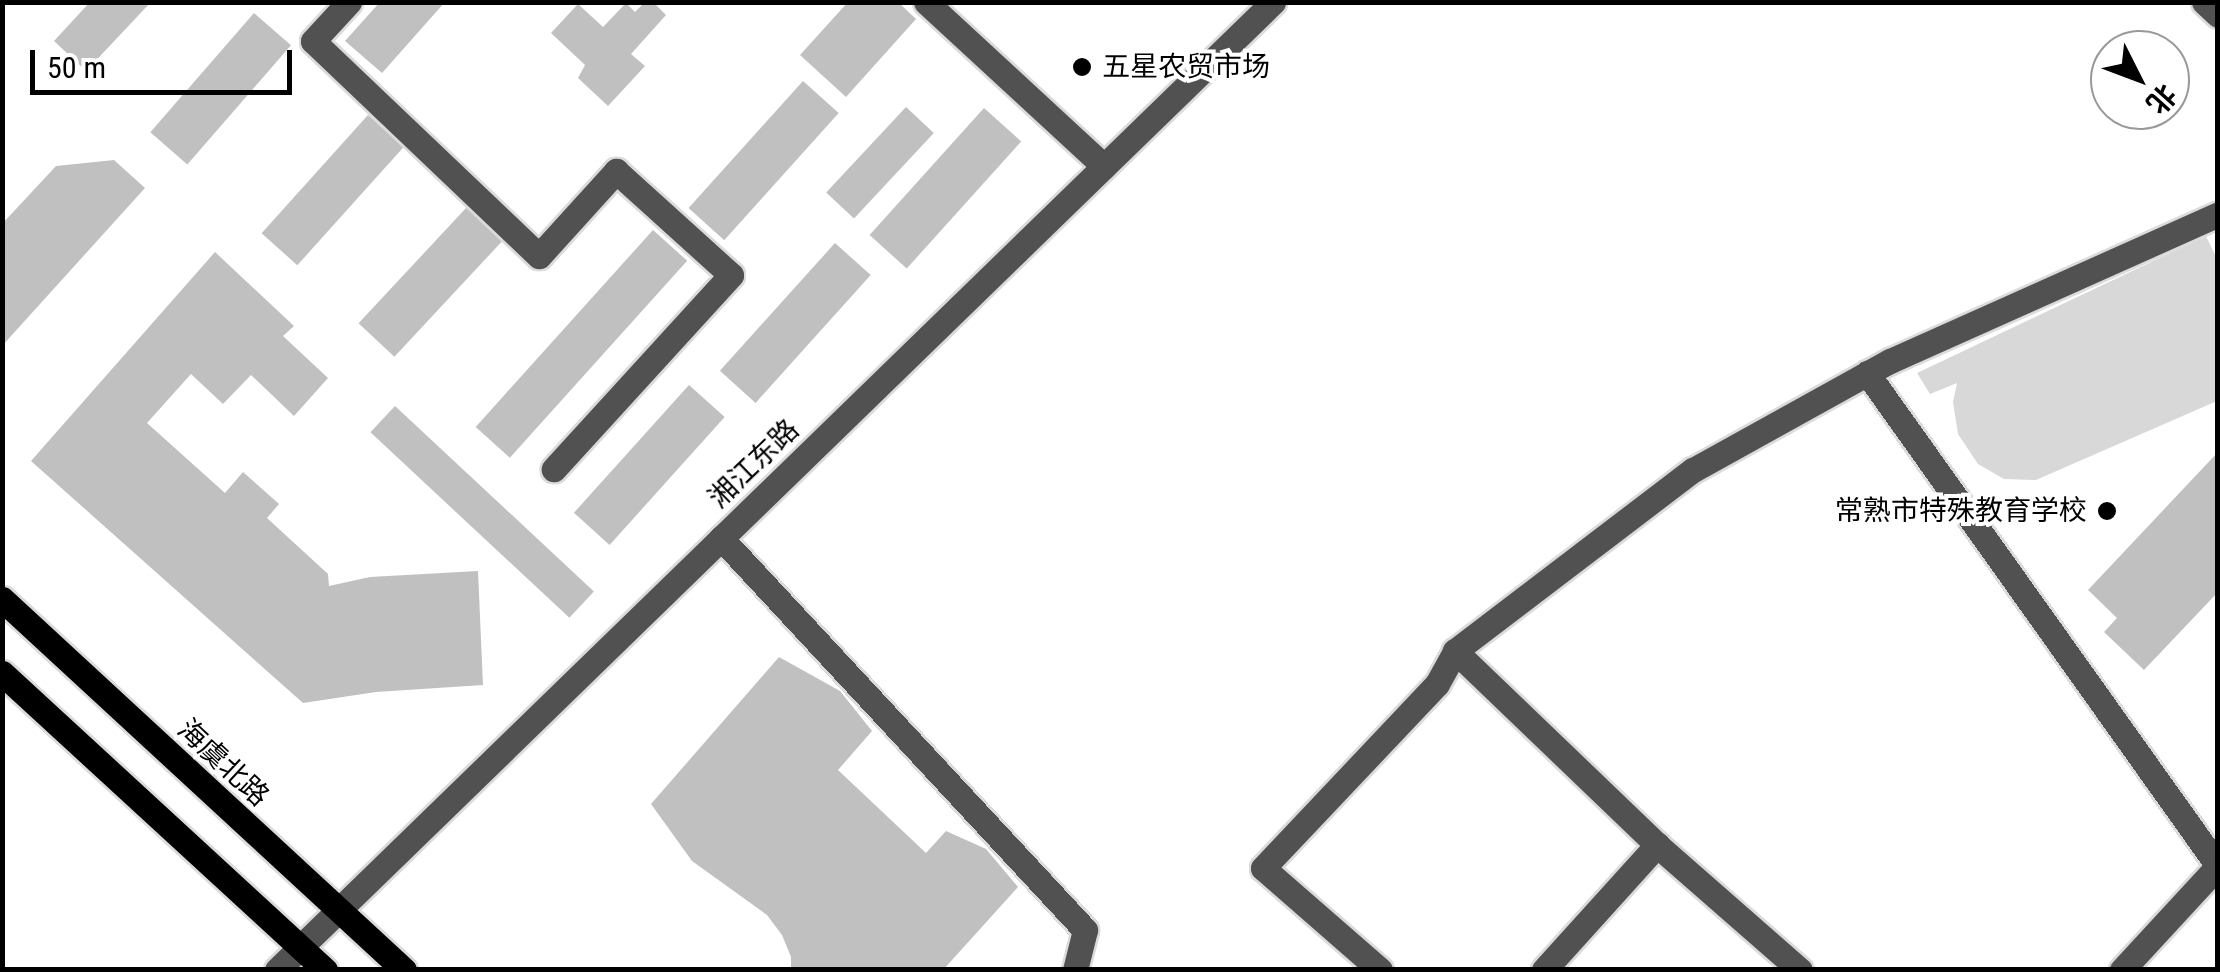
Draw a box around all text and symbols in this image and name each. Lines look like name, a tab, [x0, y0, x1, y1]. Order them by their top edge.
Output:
scale bar	[35, 30, 298, 92]
north arrow	[2090, 30, 2190, 130]
text: 50 m	[47, 50, 106, 85]
place label: 五星农贸市场	[1102, 50, 1270, 84]
marker: 五星农贸市场	[1071, 56, 1093, 78]
text: 北	[2140, 78, 2183, 121]
street label: 湘江东路	[702, 413, 806, 515]
place label: 常熟市特殊教育学校	[1835, 494, 2087, 528]
marker: 常熟市特殊教育学校	[2096, 500, 2118, 522]
street label: 海虞北路	[171, 713, 275, 813]

